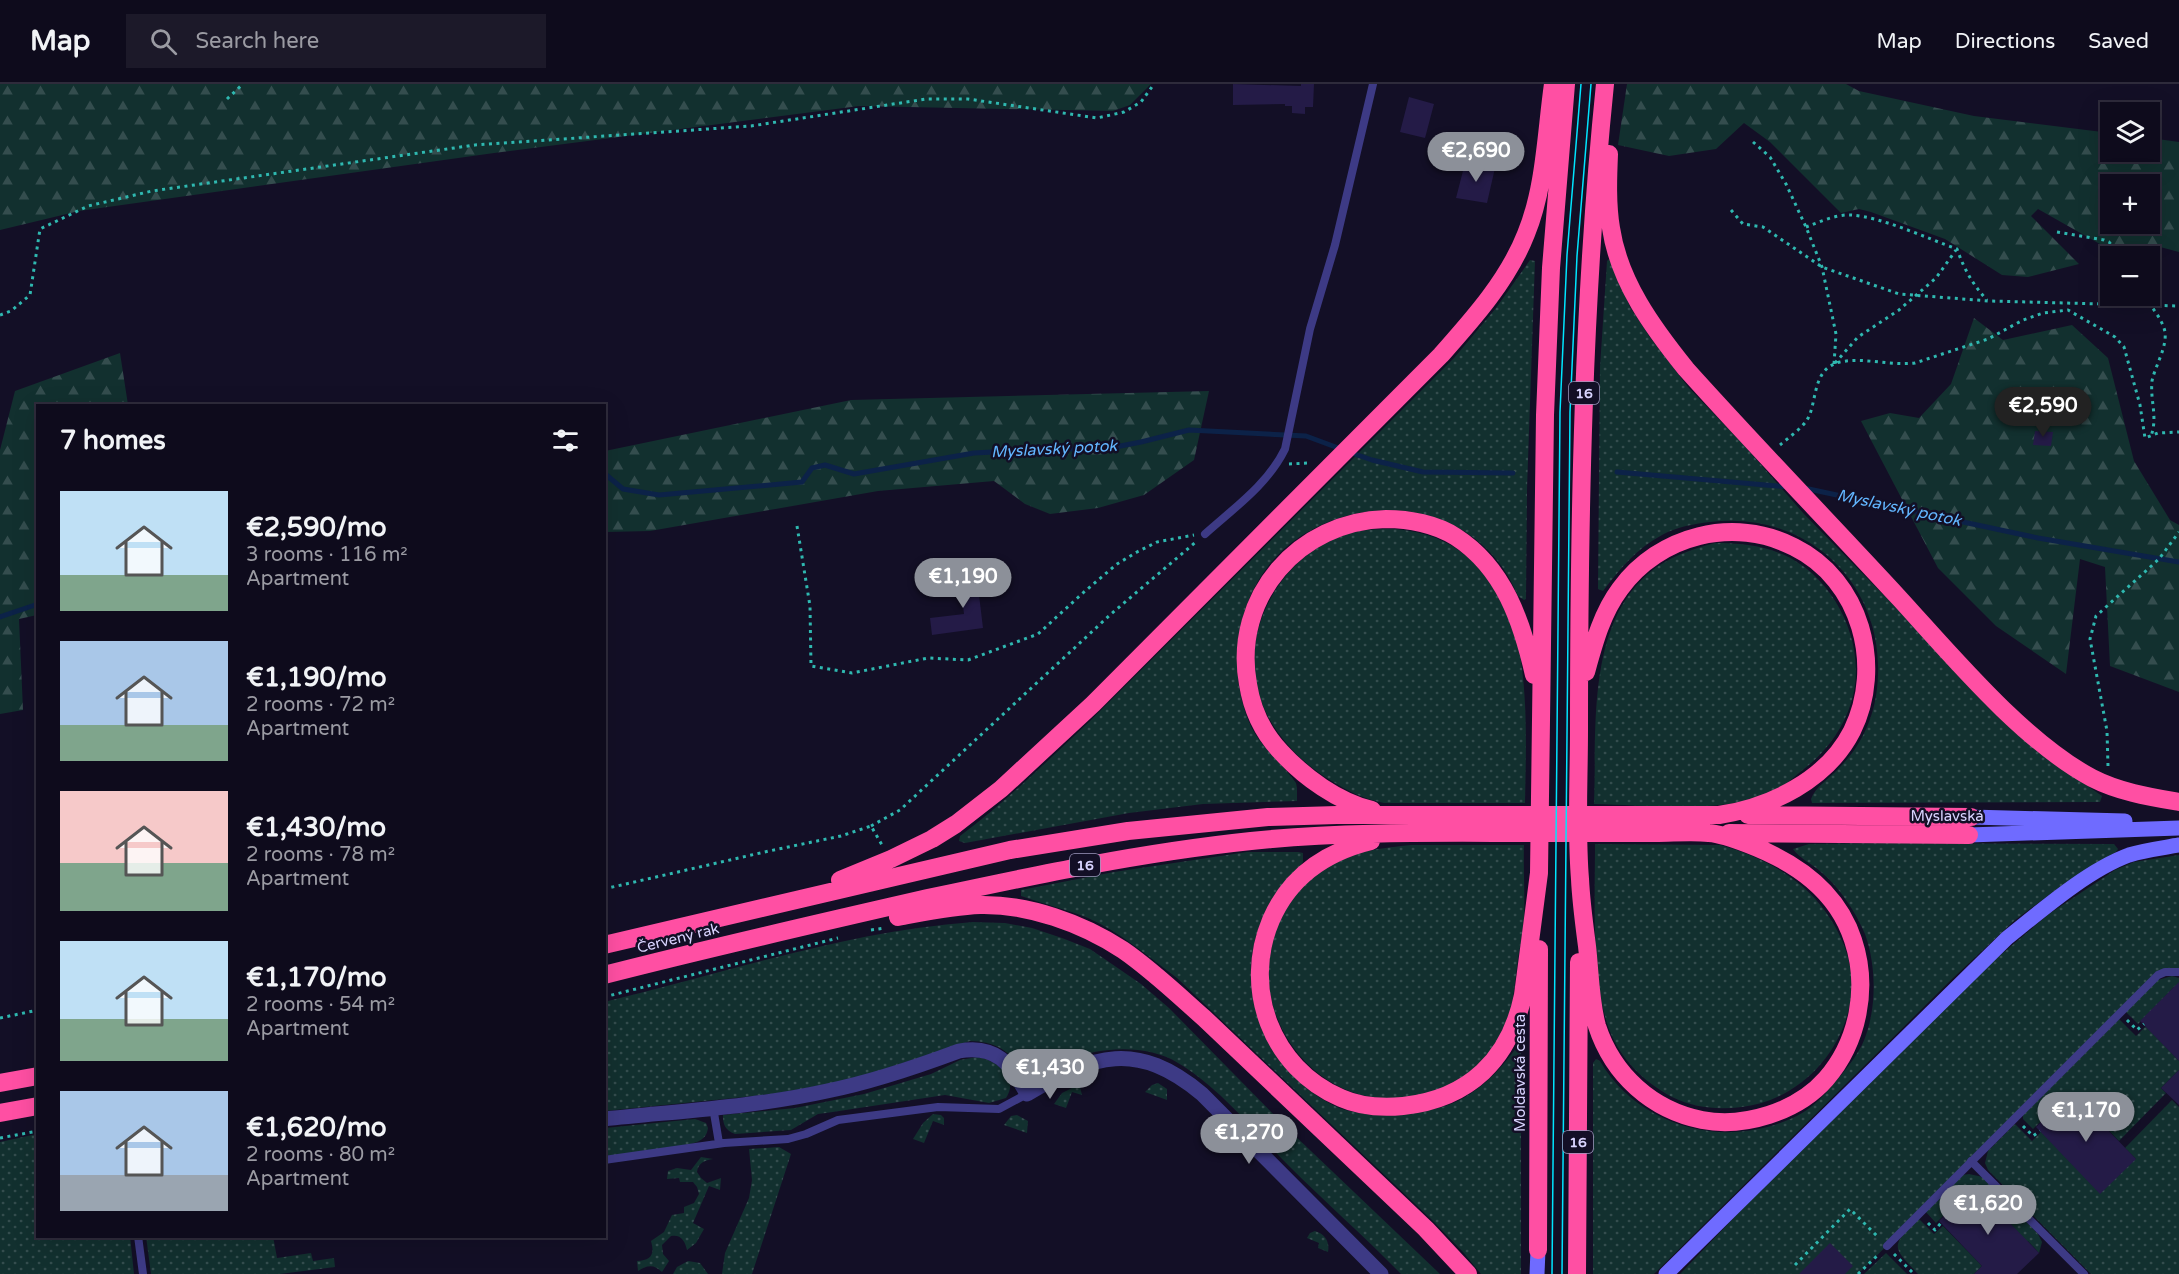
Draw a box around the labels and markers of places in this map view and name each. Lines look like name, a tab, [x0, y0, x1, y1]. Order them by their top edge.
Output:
pin: €2,690	[1427, 132, 1525, 183]
pin: €2,590	[1994, 387, 2092, 438]
pin: €1,190	[914, 558, 1012, 609]
pin: €1,430	[1001, 1049, 1099, 1100]
pin: €1,170	[2037, 1092, 2135, 1143]
pin: €1,270	[1200, 1114, 1298, 1165]
pin: €1,620	[1939, 1185, 2037, 1236]

